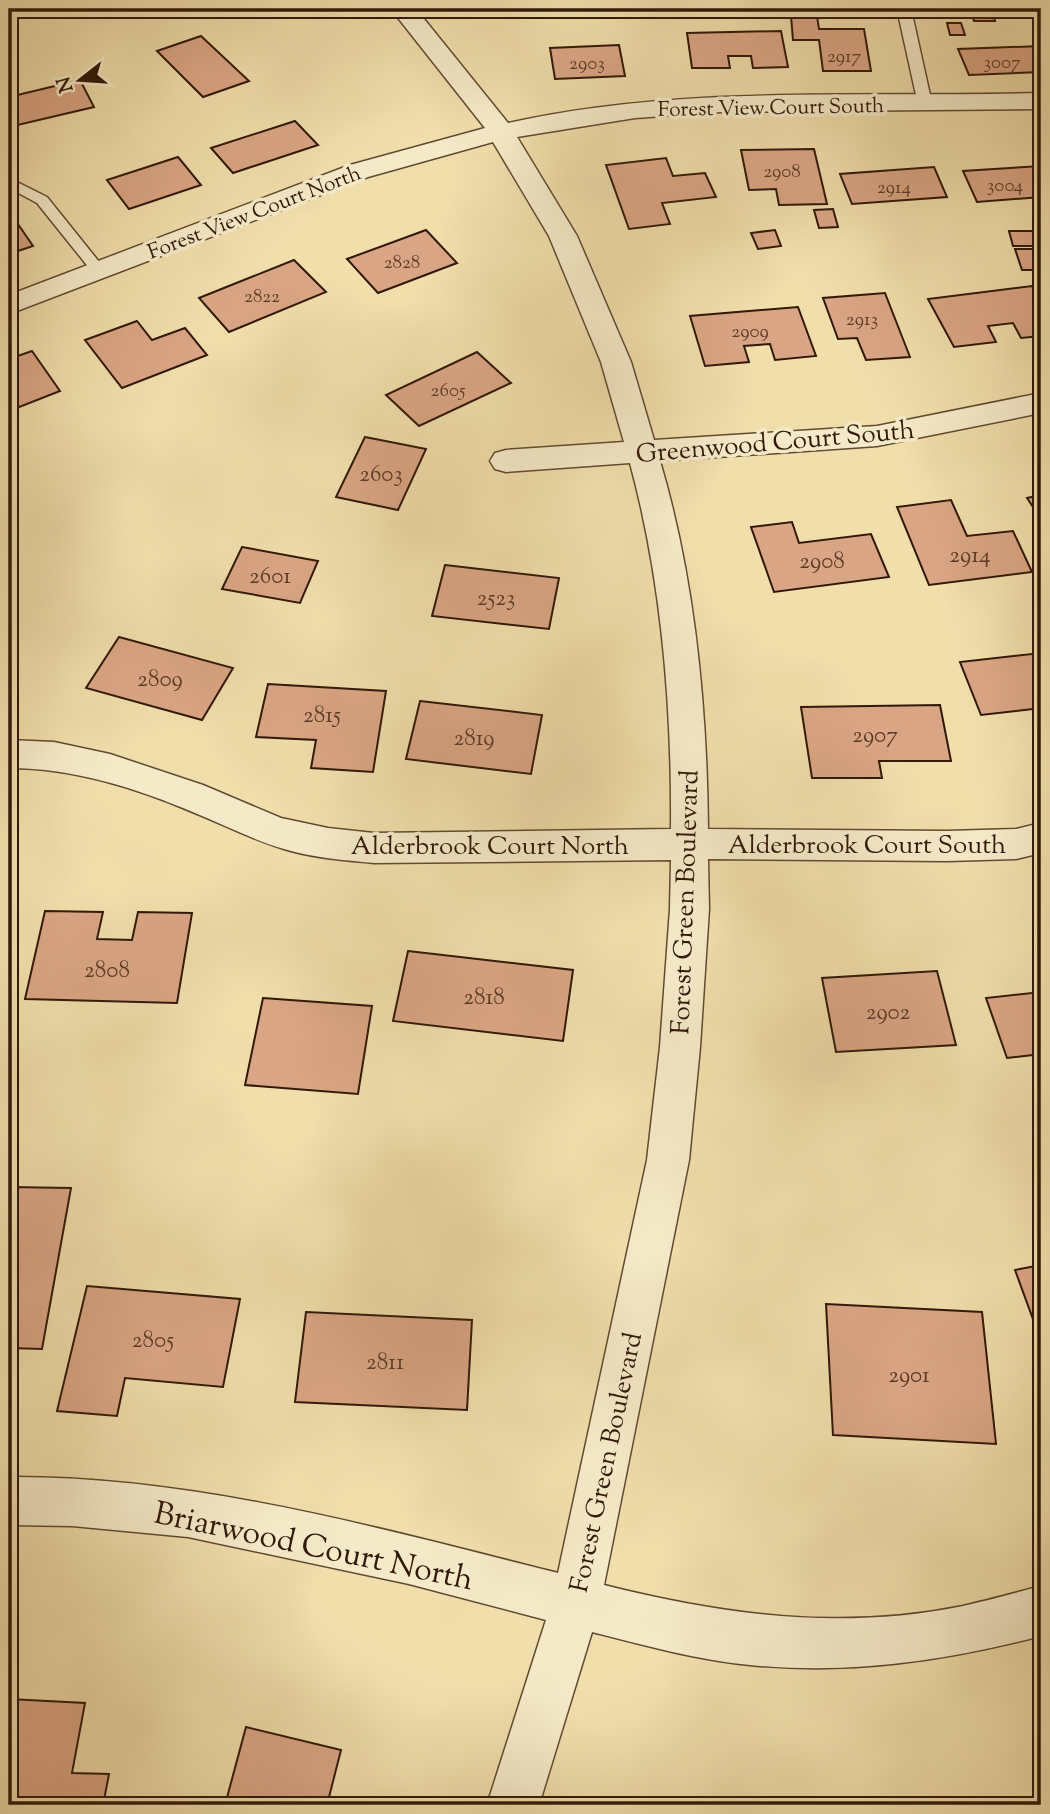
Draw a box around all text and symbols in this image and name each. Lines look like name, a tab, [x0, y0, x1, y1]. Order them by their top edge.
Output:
house number: 2917	[827, 44, 862, 71]
north arrow	[46, 46, 116, 116]
house number: 3007	[983, 50, 1021, 77]
house number: 2903	[569, 51, 605, 78]
text: N	[51, 73, 81, 95]
street label: Forest View Court South	[657, 92, 885, 126]
street label: Forest View Court North	[144, 159, 366, 268]
house number: 2908	[763, 159, 801, 186]
house number: 3004	[987, 173, 1024, 200]
house number: 2914	[877, 175, 912, 202]
house number: 2828	[384, 250, 420, 277]
house number: 2822	[244, 284, 280, 311]
house number: 2913	[846, 307, 878, 334]
house number: 2909	[731, 319, 769, 346]
house number: 2605	[431, 378, 466, 405]
street label: Greenwood Court South	[634, 413, 916, 474]
house number: 2603	[359, 459, 403, 492]
house number: 2914	[949, 540, 991, 573]
house number: 2908	[799, 546, 845, 579]
house number: 2601	[249, 561, 291, 594]
house number: 2523	[477, 583, 515, 616]
house number: 2809	[137, 664, 183, 697]
house number: 2815	[303, 700, 341, 733]
house number: 2907	[852, 720, 898, 753]
house number: 2819	[453, 723, 495, 756]
street label: Forest Green Boulevard	[663, 769, 710, 1035]
street label: Alderbrook Court South	[728, 828, 1006, 865]
street label: Alderbrook Court North	[351, 829, 629, 866]
house number: 2808	[84, 955, 130, 988]
house number: 2818	[463, 982, 505, 1015]
house number: 2902	[866, 997, 911, 1030]
house number: 2805	[132, 1325, 174, 1358]
street label: Forest Green Boulevard	[562, 1329, 653, 1596]
house number: 2811	[366, 1347, 404, 1380]
house number: 2901	[888, 1360, 930, 1393]
street label: Briarwood Court North	[149, 1492, 477, 1604]

